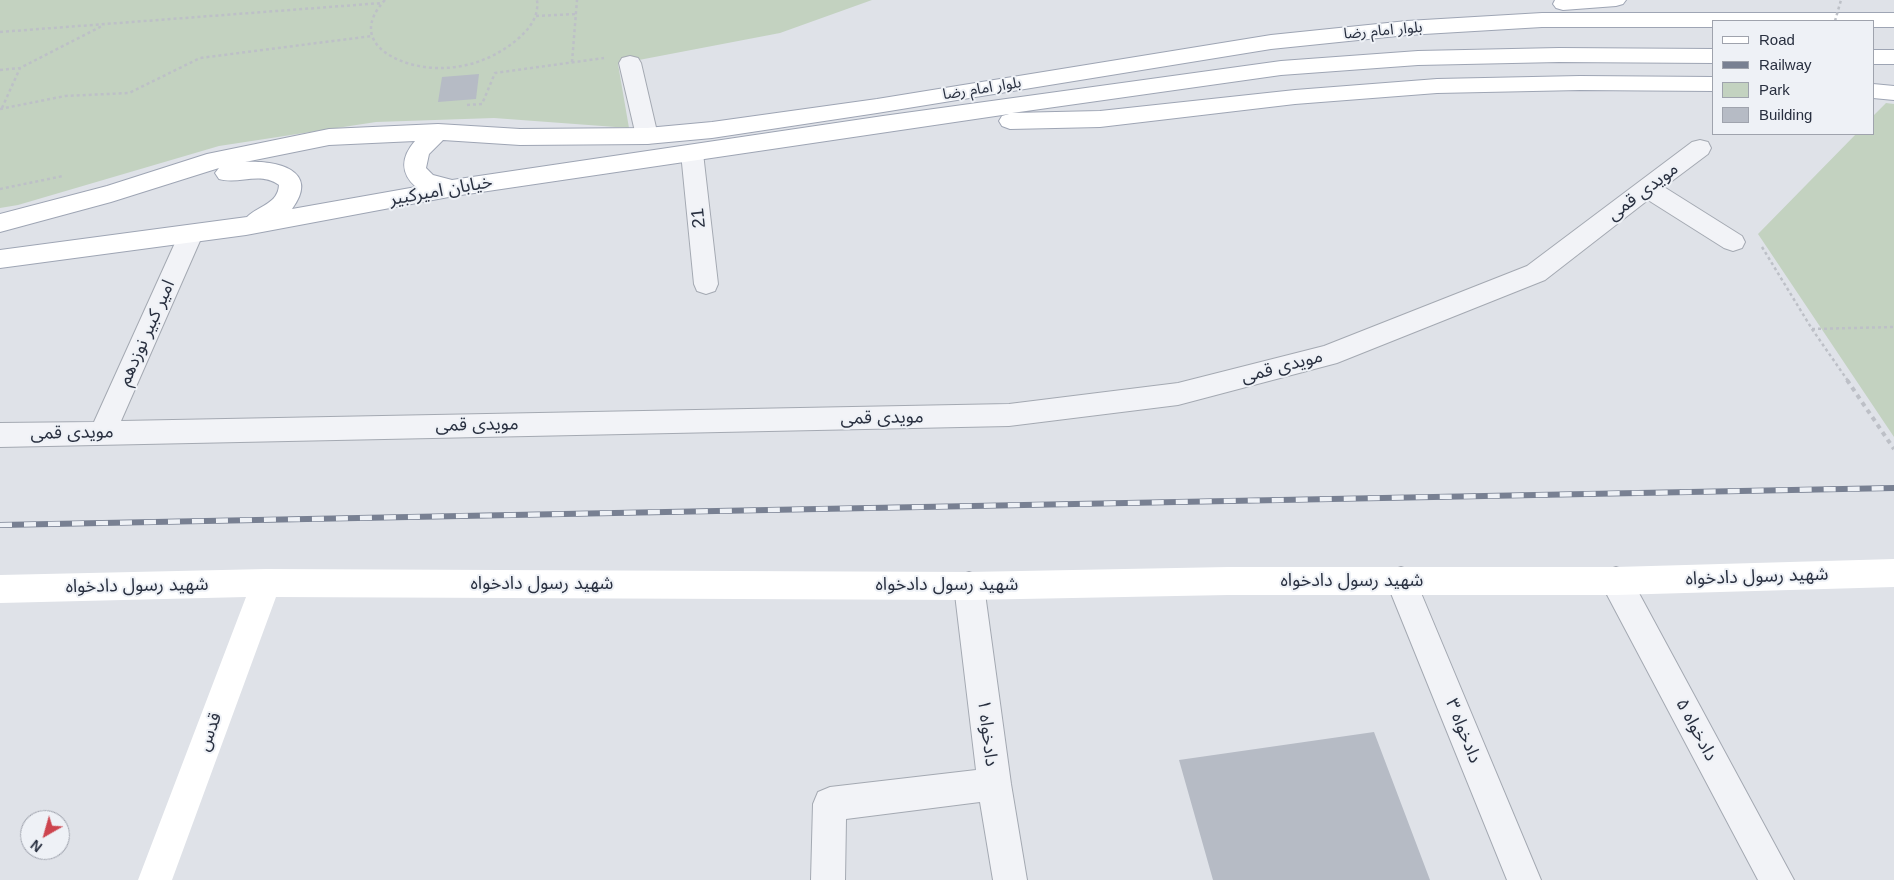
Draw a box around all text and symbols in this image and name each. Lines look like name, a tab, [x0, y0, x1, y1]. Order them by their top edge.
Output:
street label: بلوار امام رضا	[1343, 19, 1423, 43]
legend	[1712, 20, 1874, 135]
text: Road	[1759, 31, 1795, 48]
text: Railway	[1759, 56, 1812, 73]
street label: بلوار امام رضا	[942, 74, 1022, 104]
text: Park	[1759, 81, 1790, 98]
text: Building	[1759, 106, 1812, 123]
street label: مویدی قمی	[1603, 158, 1683, 226]
street label: خیابان امیرکبیر	[388, 171, 494, 211]
street label: 21	[687, 207, 711, 229]
street label: امیر کبیر نوزدهم	[114, 277, 180, 389]
street label: مویدی قمی	[1239, 346, 1325, 388]
street label: مویدی قمی	[840, 406, 924, 430]
street label: مویدی قمی	[435, 413, 519, 437]
street label: مویدی قمی	[30, 421, 114, 445]
street label: شهید رسول دادخواه	[1685, 564, 1829, 590]
street label: شهید رسول دادخواه	[1281, 570, 1423, 592]
street label: شهید رسول دادخواه	[471, 573, 613, 595]
street label: شهید رسول دادخواه	[65, 574, 209, 598]
street label: شهید رسول دادخواه	[876, 574, 1018, 596]
street label: دادخواه ۵	[1671, 695, 1721, 765]
street label: دادخواه ۳	[1440, 696, 1486, 766]
street label: دادخواه ۱	[972, 698, 1002, 768]
street label: قدس	[193, 710, 227, 754]
north arrow	[20, 810, 70, 860]
text: N	[27, 837, 45, 855]

